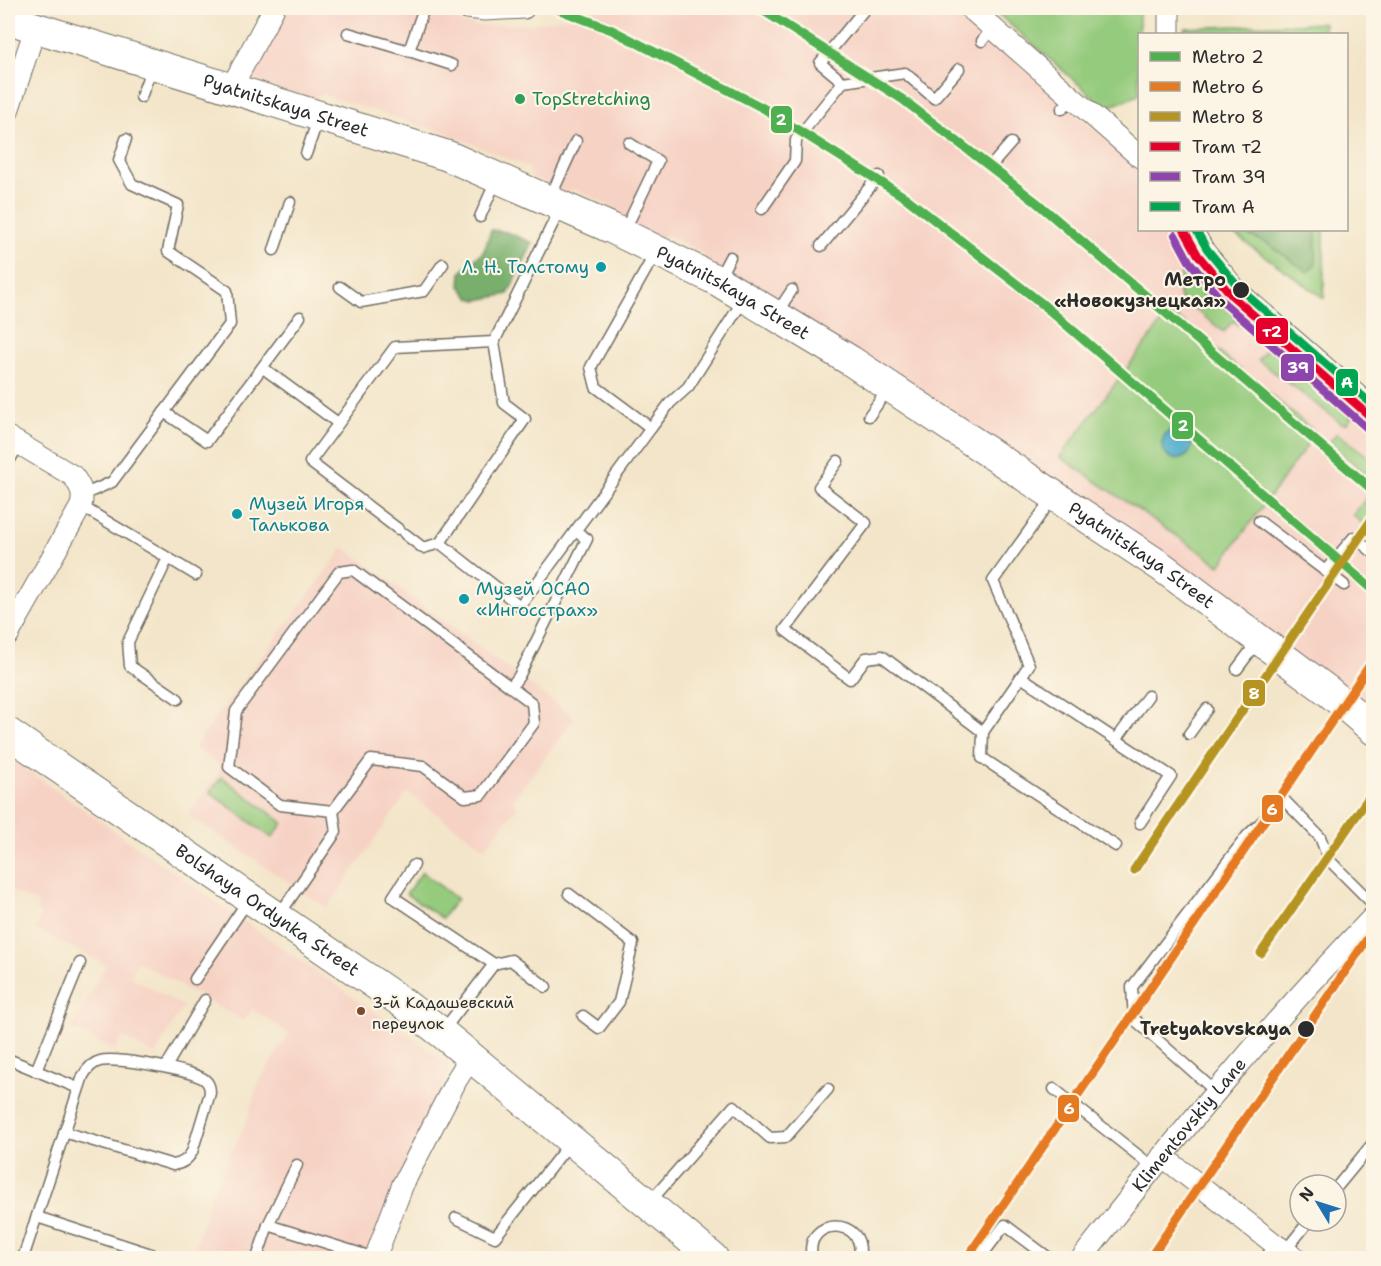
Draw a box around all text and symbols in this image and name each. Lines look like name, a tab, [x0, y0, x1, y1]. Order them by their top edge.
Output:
legend	[1138, 33, 1348, 231]
text: Metro 2	[1192, 45, 1264, 69]
street label: Pyatnitskaya Street	[200, 68, 372, 143]
text: Metro 6	[1192, 75, 1264, 99]
place label: TopStretching	[532, 87, 650, 111]
marker: TopStretching	[513, 92, 527, 106]
line badge: 2	[770, 105, 793, 134]
text: Metro 8	[1192, 105, 1264, 129]
text: 2	[775, 109, 787, 130]
text: Tram т2	[1192, 135, 1262, 159]
text: Tram 39	[1192, 165, 1266, 189]
text: Tram А	[1192, 195, 1255, 219]
street label: Pyatnitskaya Street	[652, 240, 814, 345]
place label: Л. Н. Толстому	[461, 255, 589, 279]
marker: Л. Н. Толстому	[594, 260, 608, 274]
place label: Метро «Новокузнецкая»	[1054, 268, 1226, 313]
marker: Метро «Новокузнецкая»	[1231, 280, 1251, 300]
line badge: т2	[1255, 317, 1289, 345]
text: т2	[1262, 321, 1282, 342]
line badge: 39	[1280, 353, 1315, 382]
text: 39	[1287, 357, 1309, 378]
line badge: А	[1335, 368, 1359, 397]
text: А	[1341, 372, 1353, 393]
line badge: 2	[1171, 411, 1194, 440]
text: 2	[1177, 415, 1189, 436]
place label: Музей Игоря Талькова	[249, 492, 364, 537]
street label: Pyatnitskaya Street	[1064, 496, 1219, 614]
marker: Музей Игоря Талькова	[230, 507, 244, 521]
place label: Музей ОСАО «Ингосстрах»	[476, 577, 598, 622]
marker: Музей ОСАО «Ингосстрах»	[457, 592, 471, 606]
line badge: 8	[1242, 679, 1266, 707]
text: 8	[1248, 683, 1260, 704]
line badge: 6	[1261, 794, 1284, 823]
text: 6	[1266, 799, 1278, 820]
street label: Bolshaya Ordynka Street	[170, 839, 364, 982]
place label: 3-й Кадашевский переулок	[372, 992, 514, 1034]
marker: 3-й Кадашевский переулок	[355, 1005, 367, 1017]
place label: Tretyakovskaya	[1140, 1017, 1292, 1041]
marker: Tretyakovskaya	[1296, 1019, 1316, 1039]
street label: Klimentovskiy Lane	[1127, 1053, 1252, 1197]
line badge: 6	[1057, 1094, 1080, 1123]
text: 6	[1063, 1098, 1075, 1119]
north arrow	[1288, 1173, 1348, 1233]
text: N	[1294, 1183, 1319, 1206]

